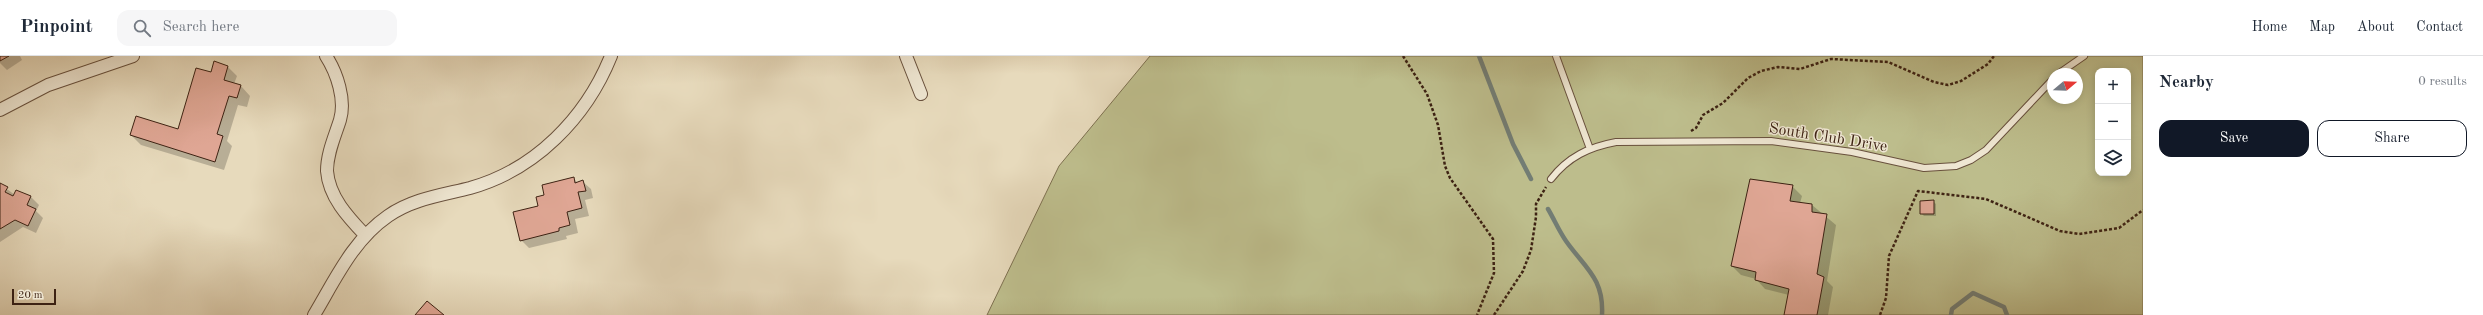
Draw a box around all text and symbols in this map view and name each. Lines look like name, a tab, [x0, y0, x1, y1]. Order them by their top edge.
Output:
search box	[117, 10, 397, 46]
icon: search	[131, 17, 153, 39]
text: Pinpoint	[20, 18, 93, 37]
text: Search here	[163, 20, 239, 35]
text: Home	[2252, 20, 2287, 34]
text: Map	[2309, 20, 2335, 34]
text: About	[2357, 20, 2394, 34]
text: Contact	[2416, 20, 2463, 34]
north arrow	[2047, 68, 2083, 104]
map controls	[2095, 68, 2131, 176]
button: +	[2095, 68, 2131, 104]
text: Nearby	[2159, 74, 2214, 91]
text: 0 results	[2418, 75, 2467, 88]
button: −	[2095, 104, 2131, 140]
button: Save	[2159, 120, 2309, 157]
button: Share	[2317, 120, 2467, 157]
street label: South Club Drive	[1768, 121, 1888, 155]
button: layers	[2095, 140, 2131, 176]
scale bar	[12, 287, 56, 306]
text: 20 m	[18, 290, 43, 301]

